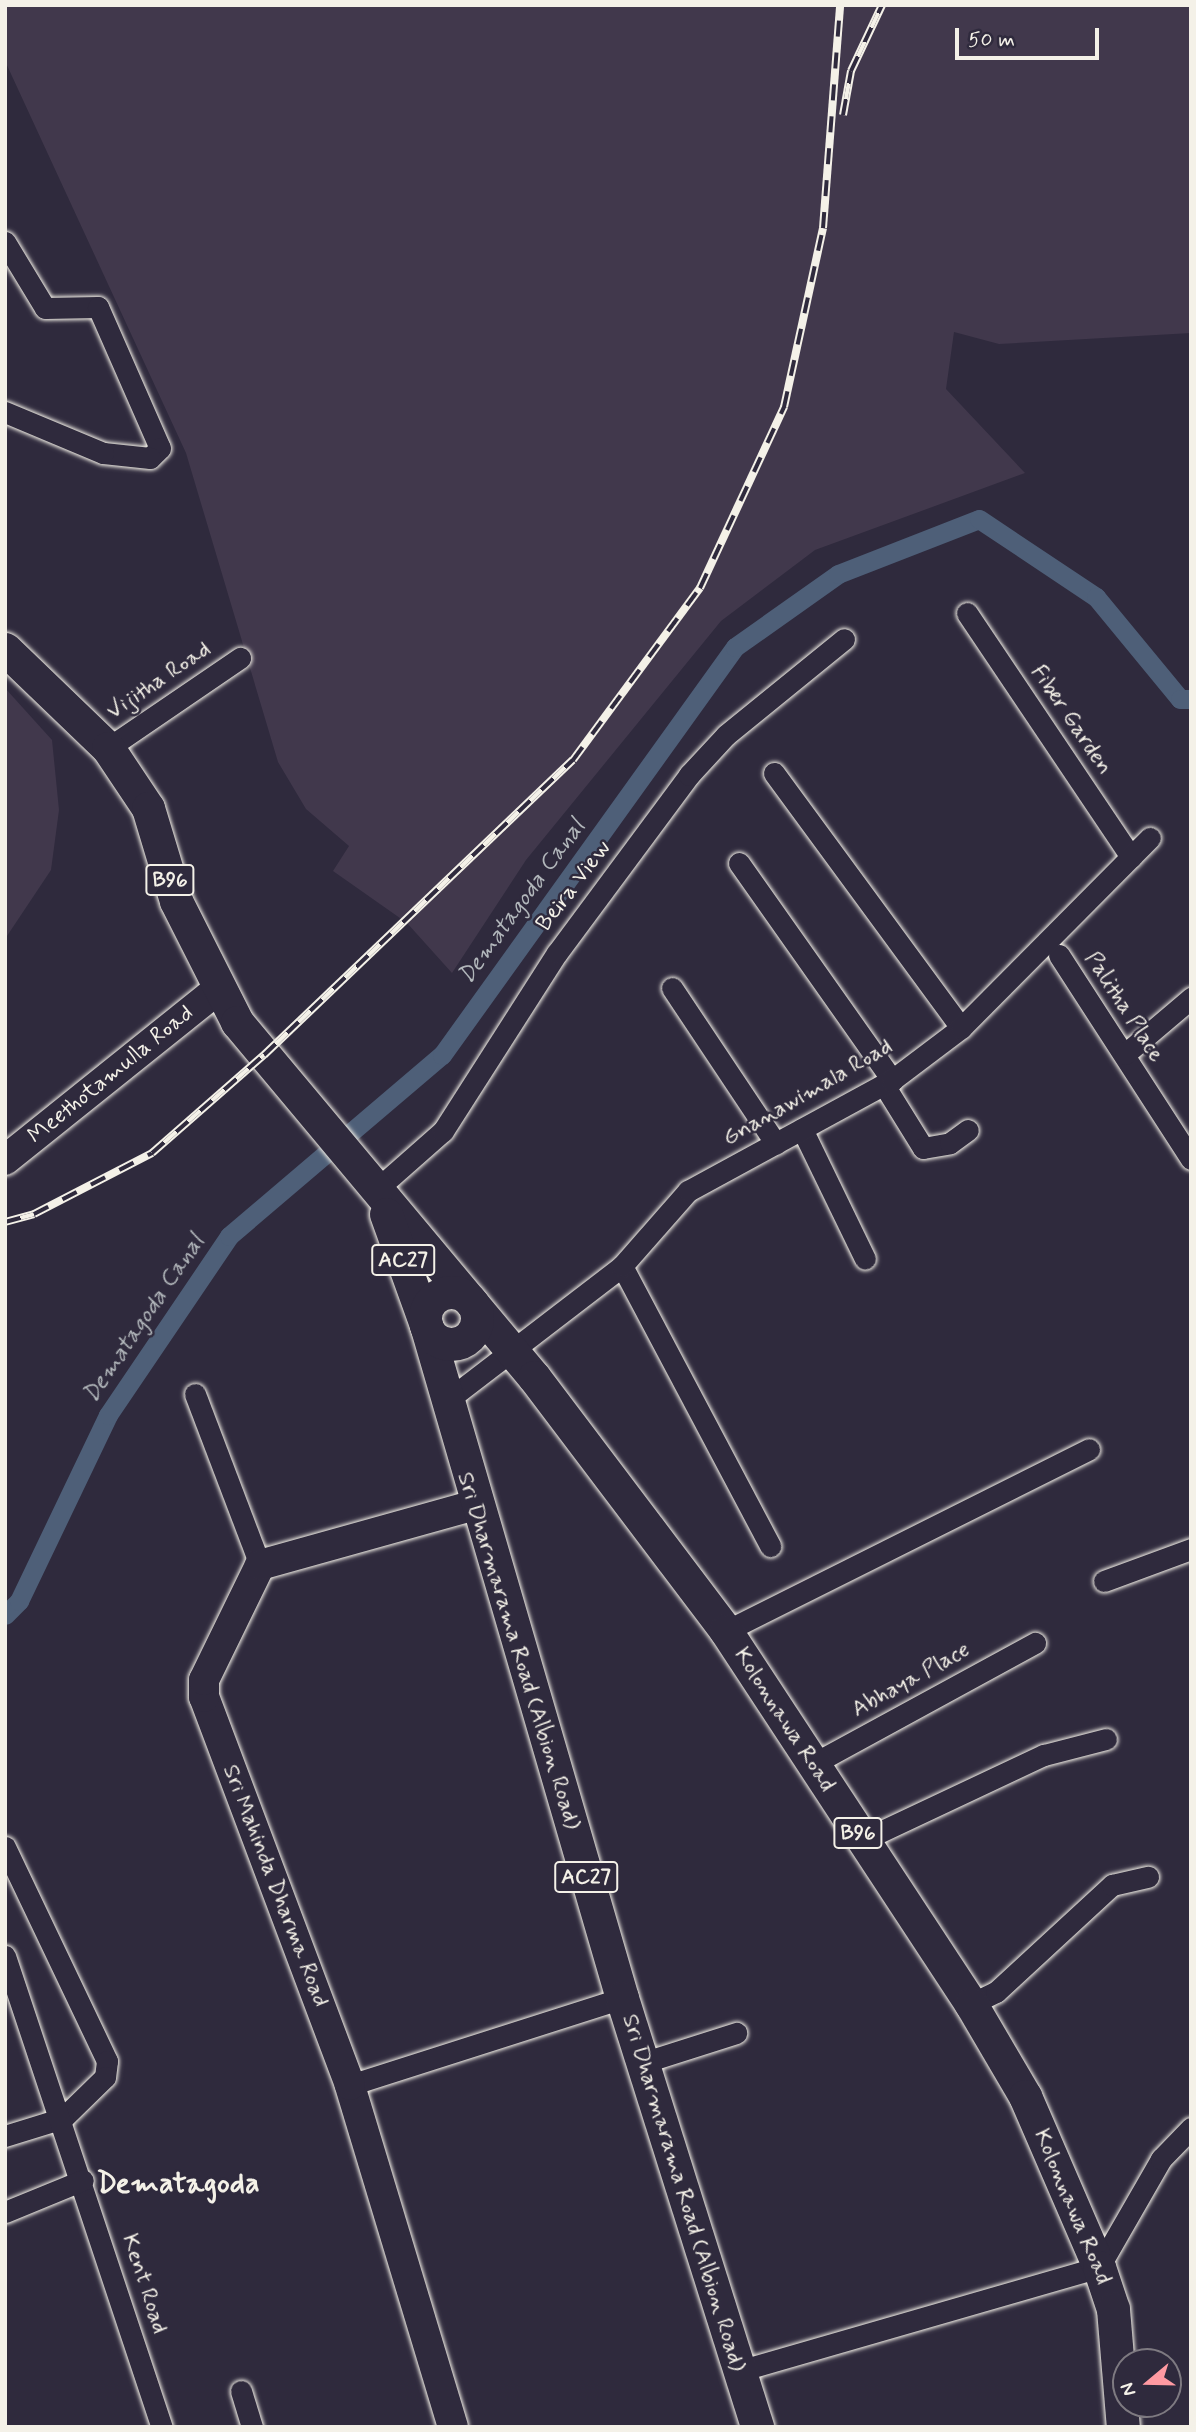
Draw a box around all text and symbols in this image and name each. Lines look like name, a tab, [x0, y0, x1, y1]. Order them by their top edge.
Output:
scale bar	[958, 14, 1102, 58]
text: 50 m	[968, 26, 1015, 54]
street label: Vijitha Road	[102, 637, 216, 725]
street label: Fiber Garden	[1025, 661, 1117, 779]
water label: Dematagoda Canal	[453, 814, 591, 990]
street label: Beira View	[532, 836, 616, 936]
road number: B96	[144, 862, 196, 898]
street label: Palitha Place	[1078, 947, 1170, 1067]
street label: Meethotamulla Road	[24, 1000, 198, 1150]
street label: Gnanawimala Road	[718, 1033, 898, 1153]
water label: Dematagoda Canal	[77, 1230, 211, 1408]
road number: AC27	[370, 1242, 436, 1278]
street label: Sri Dharmarama Road (Albion Road)	[451, 1471, 585, 1831]
street label: Abhaya Place	[847, 1636, 975, 1724]
street label: Kolonnawa Road	[728, 1644, 840, 1796]
street label: Sri Mahinda Dharma Road	[215, 1758, 335, 2014]
road number: B96	[832, 1815, 884, 1850]
road number: AC27	[553, 1860, 619, 1895]
street label: Sri Dharmarama Road (Albion Road)	[616, 2013, 750, 2373]
street label: Kolonnawa Road	[1027, 2127, 1117, 2287]
district label: Dematagoda	[96, 2166, 260, 2202]
street label: Kent Road	[115, 2231, 173, 2337]
north arrow	[1112, 2348, 1182, 2418]
text: N	[1115, 2379, 1142, 2399]

